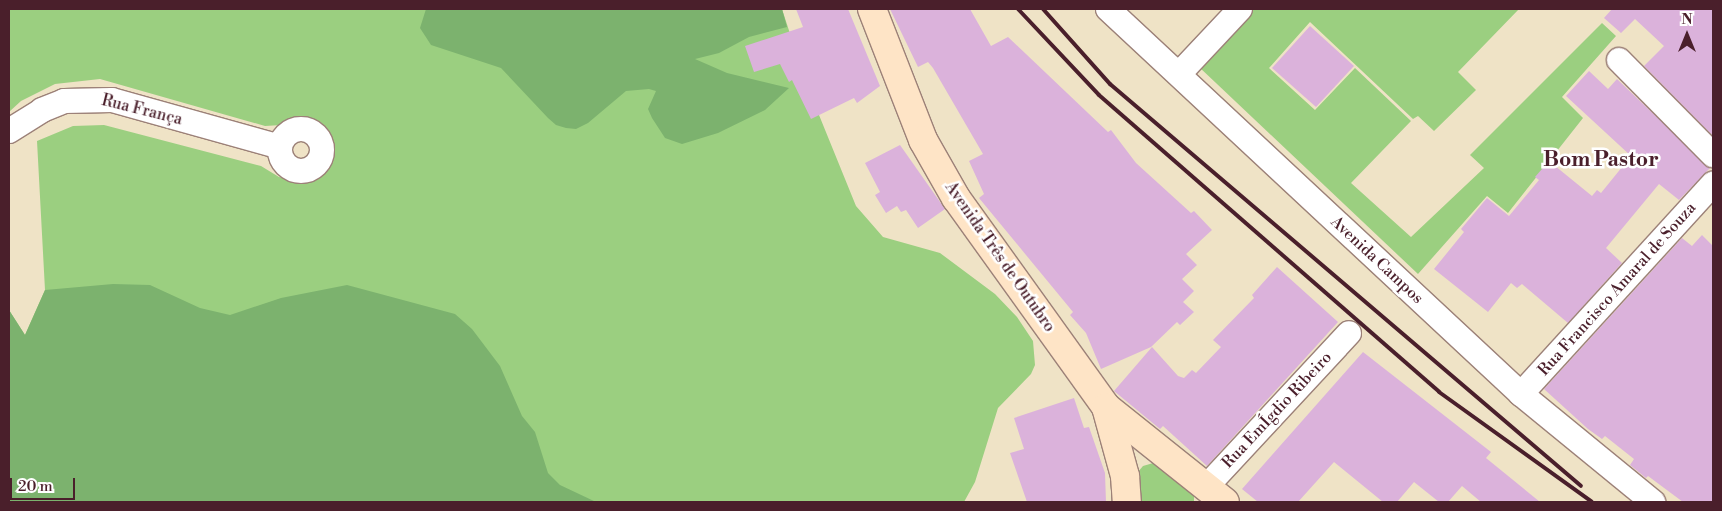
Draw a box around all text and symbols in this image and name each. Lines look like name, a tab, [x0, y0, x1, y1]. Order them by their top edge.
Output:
north arrow	[1662, 10, 1712, 60]
text: N	[1681, 11, 1693, 29]
street label: Rua França	[100, 91, 184, 129]
district label: Bom Pastor	[1543, 147, 1659, 173]
street label: Avenida Três de Outubro	[941, 178, 1059, 336]
street label: Rua Francisco Amaral de Souza	[1534, 198, 1700, 380]
street label: Avenida Campos	[1327, 212, 1427, 308]
street label: Rua EmÍgdio Ribeiro	[1218, 348, 1336, 472]
scale bar	[12, 468, 78, 500]
text: 20 m	[18, 477, 53, 496]

